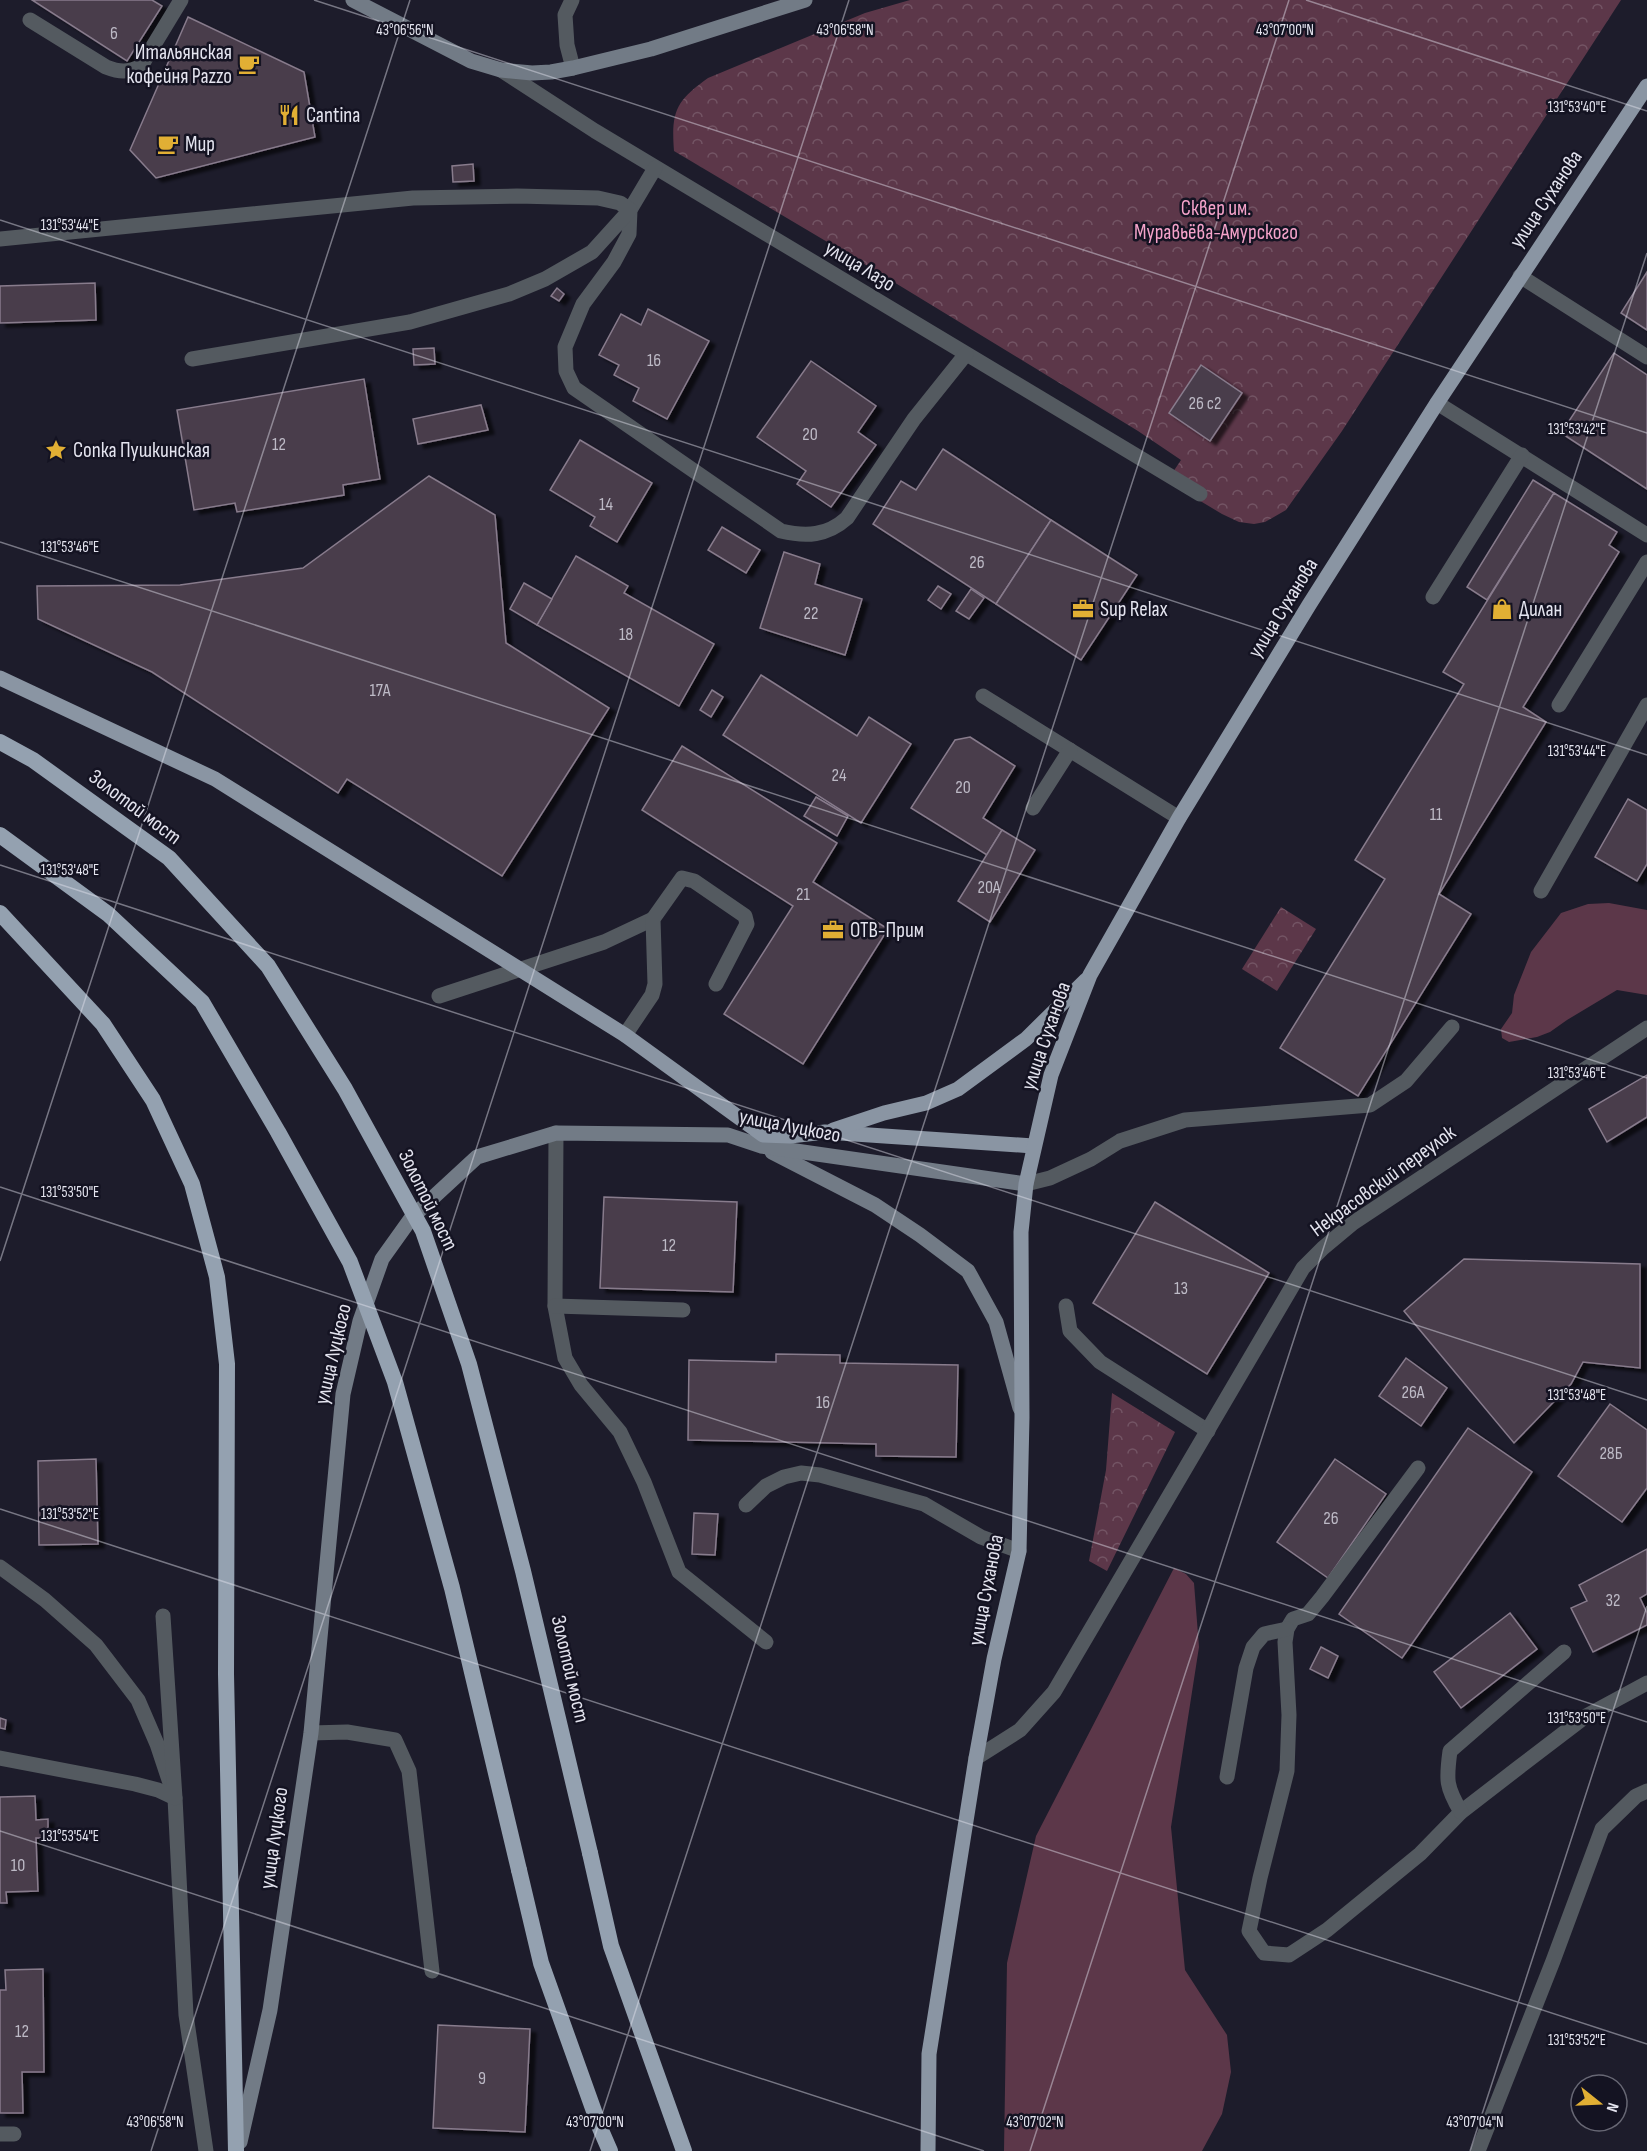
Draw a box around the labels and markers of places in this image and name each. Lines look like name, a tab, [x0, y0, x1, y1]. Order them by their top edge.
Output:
place label: Итальянская кофейня Pazzo	[126, 40, 232, 89]
cafe icon: Итальянская кофейня Pazzo	[237, 52, 261, 76]
restaurant icon: Cantina	[277, 103, 301, 127]
place label: Cantina	[306, 103, 360, 128]
cafe icon: Мир	[156, 132, 180, 156]
place label: Мир	[185, 132, 215, 157]
place icon: Сопка Пушкинская	[44, 438, 68, 462]
place label: Сопка Пушкинская	[73, 438, 210, 463]
office icon: Sup Relax	[1071, 597, 1095, 621]
place label: Sup Relax	[1100, 597, 1168, 622]
shop icon: Дилан	[1490, 597, 1514, 621]
place label: Дилан	[1519, 597, 1562, 622]
office icon: ОТВ-Прим	[821, 918, 845, 942]
place label: ОТВ-Прим	[850, 918, 924, 943]

